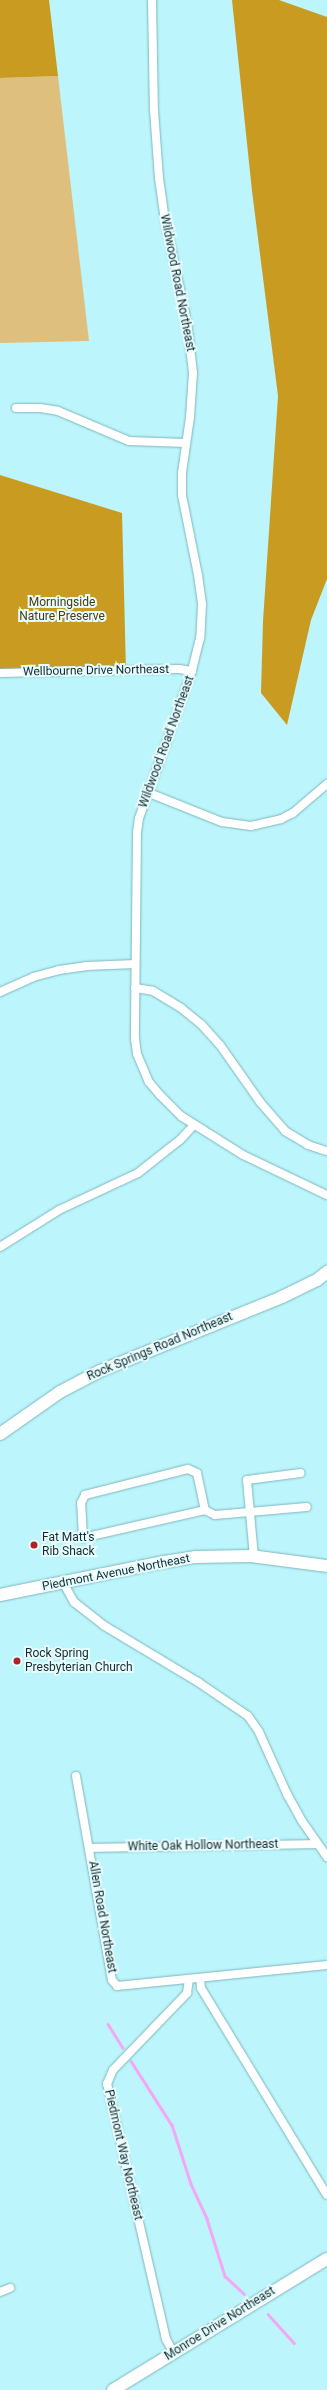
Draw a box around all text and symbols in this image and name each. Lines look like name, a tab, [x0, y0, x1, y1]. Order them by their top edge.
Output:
street label: Wildwood Road Northeast	[157, 213, 197, 353]
park label: Morningside Nature Preserve	[19, 596, 105, 624]
street label: Wellbourne Drive Northeast	[23, 663, 169, 679]
street label: Wildwood Road Northeast	[136, 674, 198, 810]
street label: Rock Springs Road Northeast	[85, 1310, 235, 1384]
place label: Fat Matt's Rib Shack	[42, 1531, 95, 1559]
marker: Fat Matt's Rib Shack	[29, 1540, 39, 1550]
street label: Piedmont Avenue Northeast	[41, 1552, 191, 1594]
place label: Rock Spring Presbyterian Church	[25, 1647, 133, 1675]
marker: Rock Spring Presbyterian Church	[12, 1656, 22, 1666]
street label: White Oak Hollow Northeast	[128, 1837, 278, 1855]
street label: Allen Road Northeast	[85, 1860, 119, 1974]
street label: Piedmont Way Northeast	[101, 2088, 145, 2222]
street label: Monroe Drive Northeast	[162, 2284, 278, 2364]

